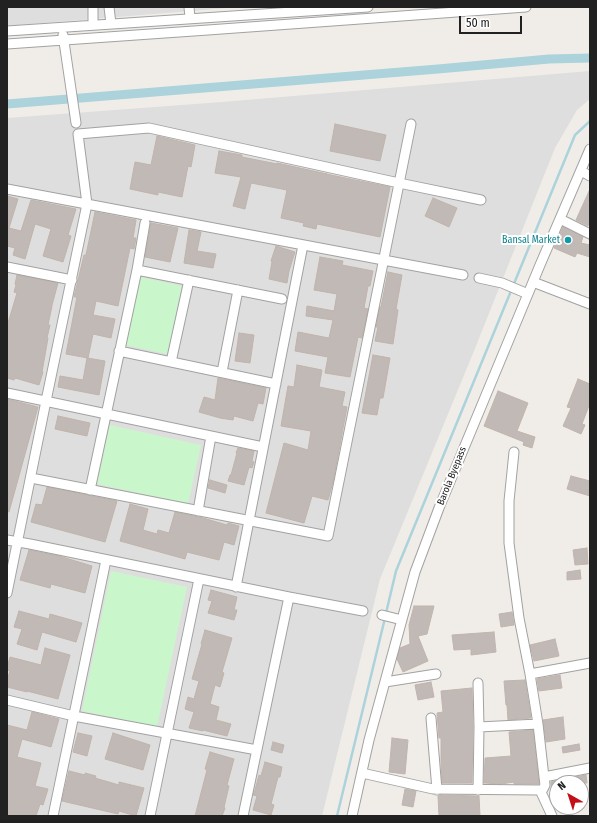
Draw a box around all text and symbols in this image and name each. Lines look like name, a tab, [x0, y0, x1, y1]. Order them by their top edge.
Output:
scale bar	[461, 8, 524, 34]
text: 50 m	[466, 16, 490, 30]
place label: Bansal Market	[502, 234, 560, 246]
marker: Bansal Market	[563, 235, 573, 245]
street label: Barola Byepass	[435, 445, 469, 507]
north arrow	[549, 775, 589, 815]
text: N	[555, 779, 568, 793]

